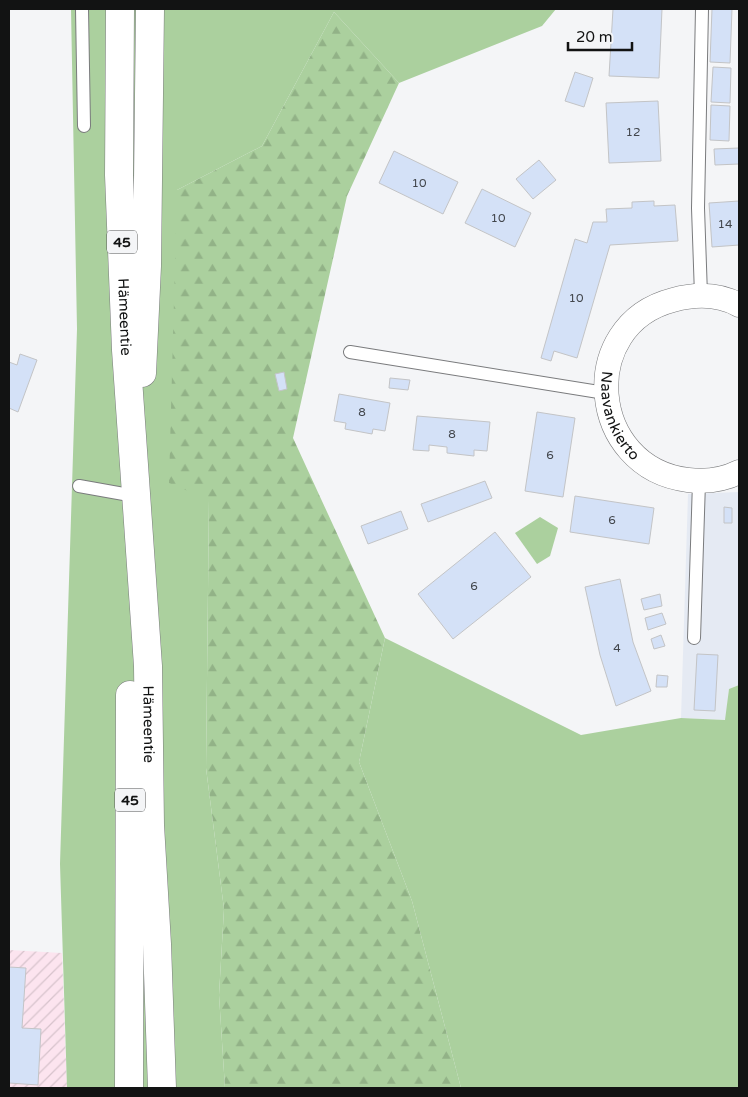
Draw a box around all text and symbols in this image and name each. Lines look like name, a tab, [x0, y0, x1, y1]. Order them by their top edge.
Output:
scale bar	[568, 20, 632, 52]
text: 20 m	[576, 28, 613, 46]
house number: 12	[625, 125, 641, 139]
house number: 10	[411, 176, 427, 190]
house number: 10	[490, 211, 506, 225]
house number: 14	[717, 217, 733, 231]
road number: 45	[107, 230, 137, 253]
street label: Hämeentie	[114, 278, 135, 356]
house number: 10	[568, 291, 584, 305]
street label: Naavankierto	[597, 370, 643, 464]
house number: 8	[358, 405, 366, 419]
house number: 8	[448, 427, 456, 441]
house number: 6	[546, 448, 554, 462]
house number: 6	[608, 513, 616, 527]
house number: 6	[470, 579, 478, 593]
house number: 4	[613, 641, 621, 655]
street label: Hämeentie	[139, 685, 158, 763]
road number: 45	[115, 788, 145, 812]

